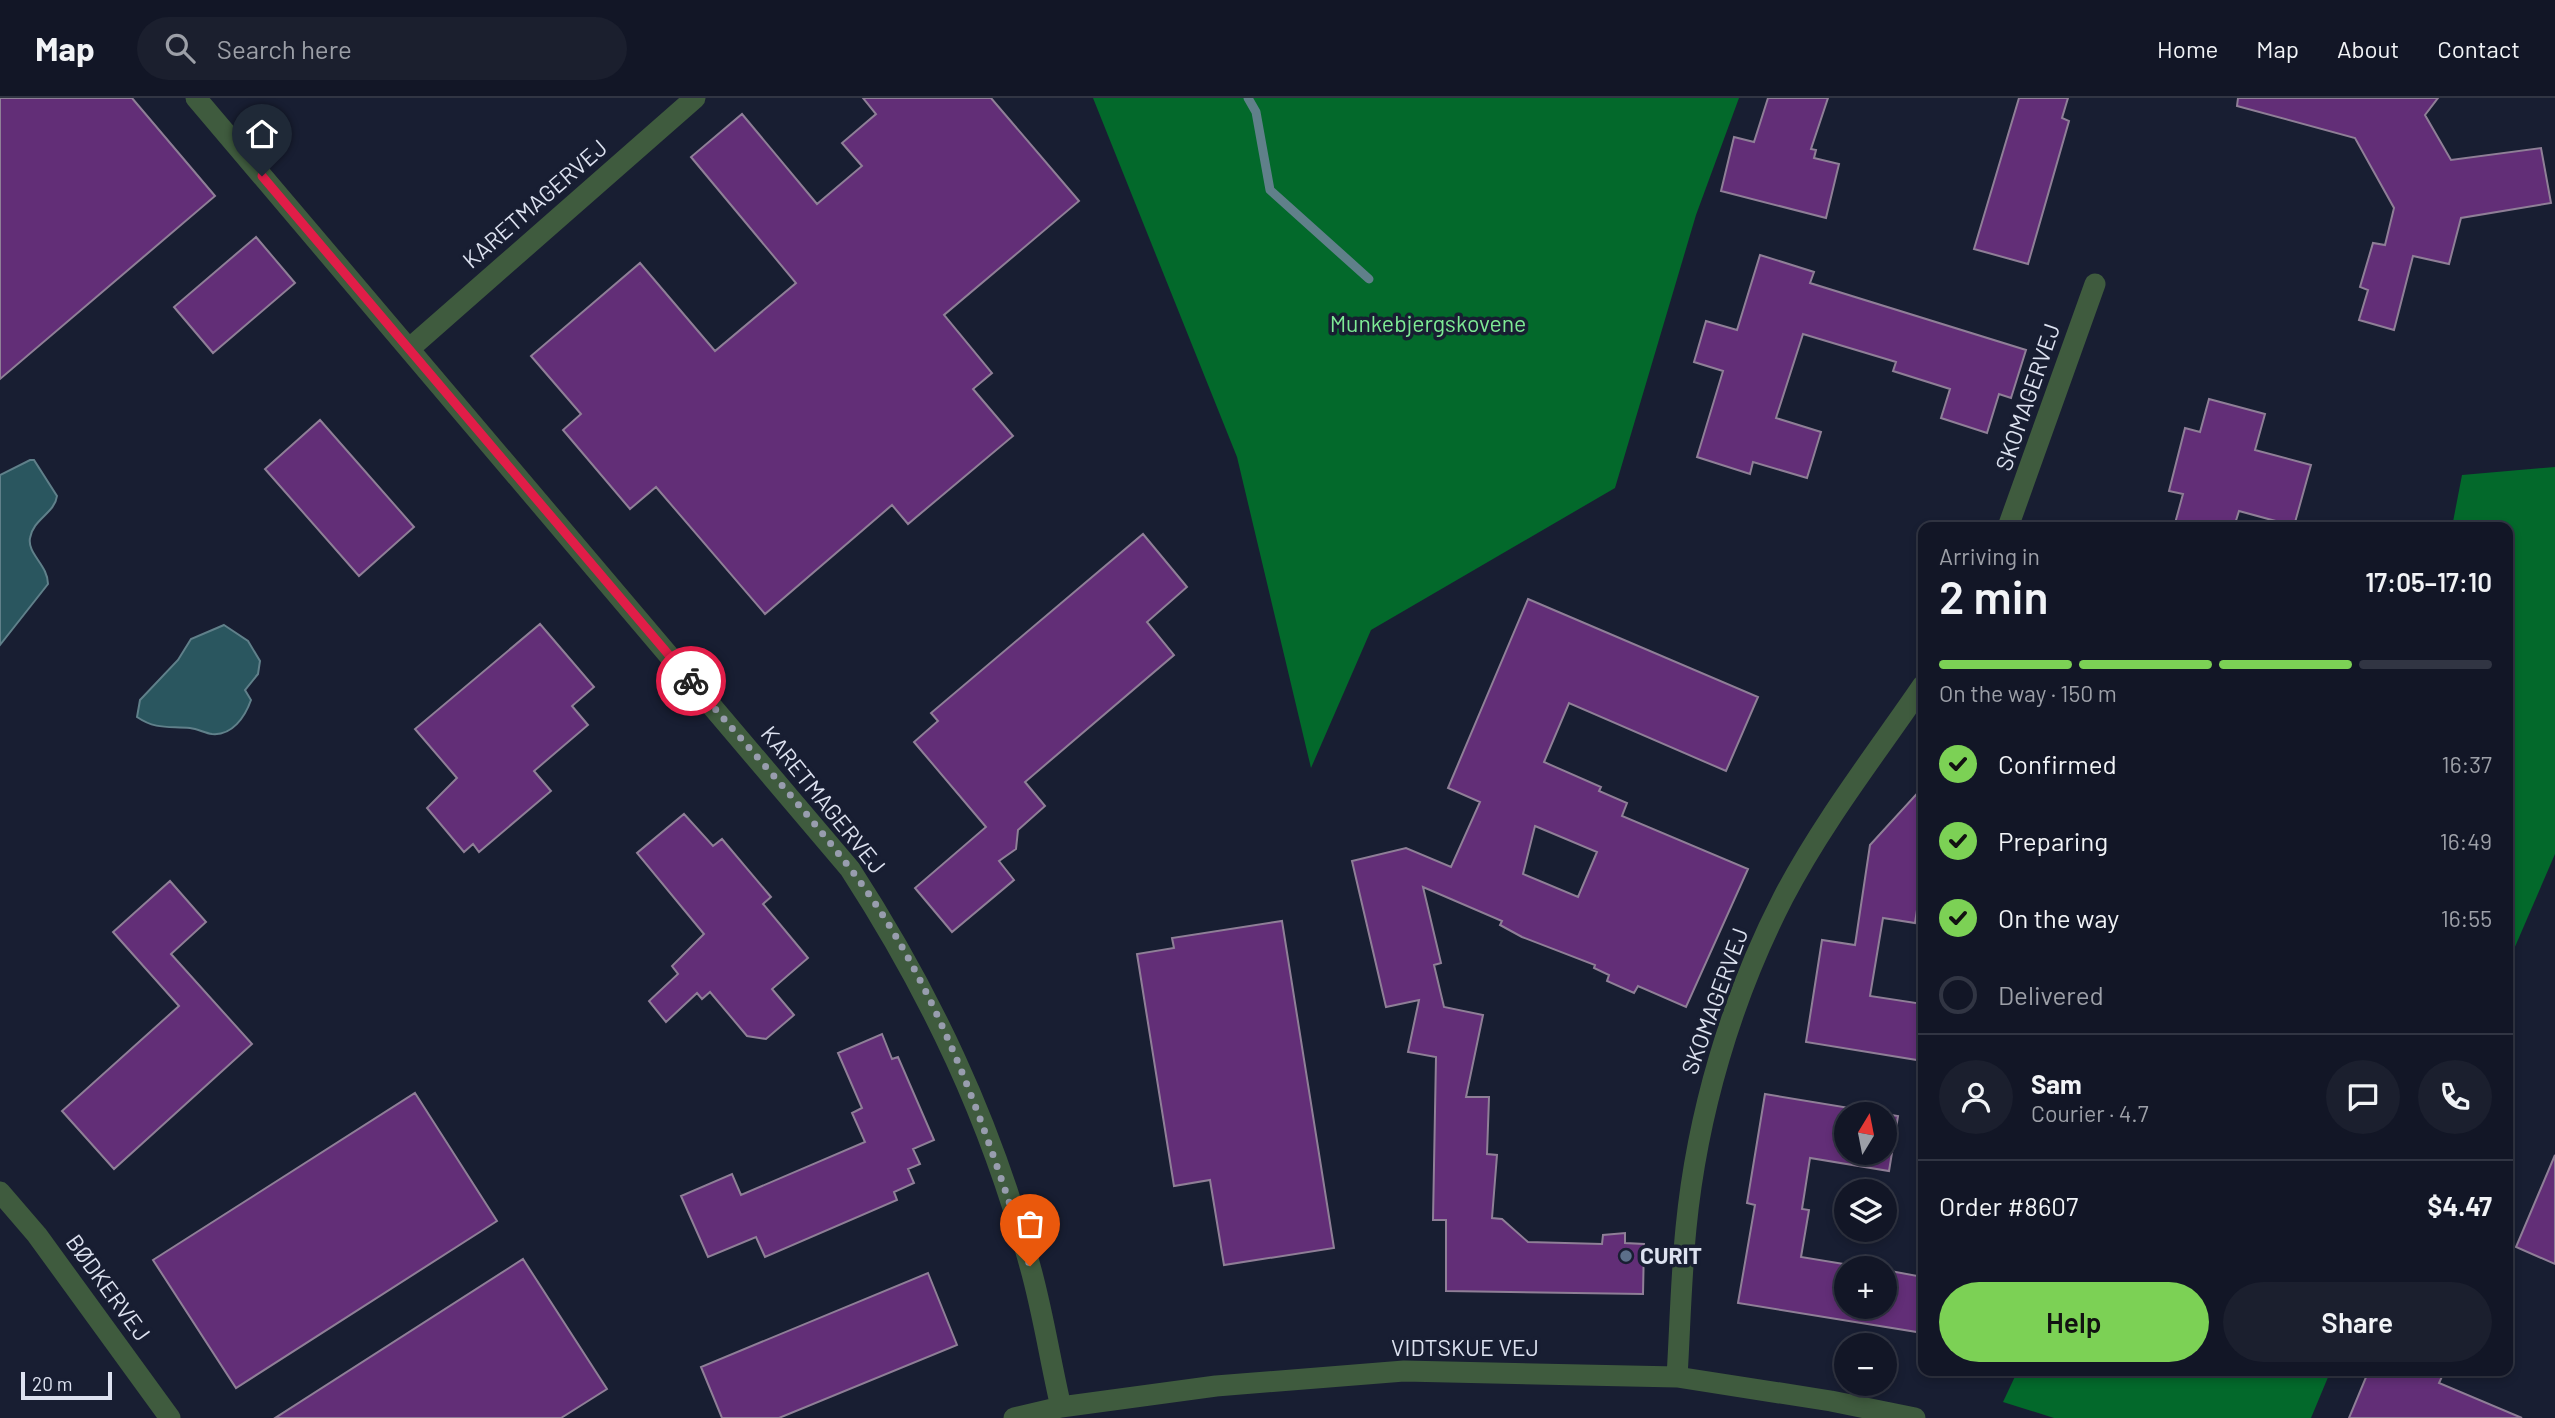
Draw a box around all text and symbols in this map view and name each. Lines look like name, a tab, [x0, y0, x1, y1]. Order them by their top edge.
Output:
search box	[137, 17, 627, 80]
text: Map	[35, 28, 95, 68]
icon: search	[161, 29, 199, 67]
text: Search here	[217, 33, 352, 64]
text: Home	[2157, 34, 2218, 63]
text: Map	[2256, 34, 2299, 63]
text: About	[2337, 34, 2399, 63]
text: Contact	[2437, 34, 2520, 63]
pin	[232, 104, 292, 176]
icon: home	[243, 115, 281, 153]
street label: KARETMAGERVEJ	[456, 133, 612, 274]
park label: Munkebjergskovene	[1330, 309, 1526, 337]
street label: SKOMAGERVEJ	[1989, 319, 2065, 474]
text: Arriving in	[1939, 542, 2040, 570]
text: 17:05–17:10	[2365, 566, 2492, 597]
text: 2 min	[1939, 568, 2048, 623]
courier	[656, 646, 726, 716]
icon: bike	[672, 662, 710, 700]
text: On the way · 150 m	[1939, 679, 2117, 707]
street label: KARETMAGERVEJ	[756, 720, 892, 879]
icon: check	[1939, 745, 1977, 783]
text: Confirmed	[1998, 748, 2117, 779]
text: 16:37	[2442, 750, 2492, 778]
icon: check	[1939, 822, 1977, 860]
text: Preparing	[1998, 825, 2108, 856]
text: 16:49	[2440, 827, 2492, 855]
icon: check	[1939, 899, 1977, 937]
text: On the way	[1998, 902, 2119, 933]
text: 16:55	[2441, 904, 2492, 932]
street label: SKOMAGERVEJ	[1675, 924, 1754, 1078]
text: Delivered	[1998, 979, 2104, 1010]
button: person	[1939, 1060, 2013, 1134]
button: chat	[2326, 1060, 2400, 1134]
button: phone	[2418, 1060, 2492, 1134]
text: Sam	[2031, 1068, 2082, 1099]
text: Courier · 4.7	[2031, 1099, 2149, 1127]
north arrow	[1834, 1102, 1897, 1166]
map controls	[1834, 1102, 1897, 1396]
button: layers	[1834, 1179, 1897, 1242]
text: Order #8607	[1939, 1190, 2078, 1221]
text: $4.47	[2428, 1190, 2492, 1221]
pin	[1000, 1194, 1060, 1266]
icon: bag	[1011, 1205, 1049, 1243]
street label: BØDKERVEJ	[61, 1229, 157, 1346]
place label: CURIT	[1640, 1241, 1702, 1269]
marker: CURIT	[1618, 1248, 1634, 1264]
button: +	[1834, 1256, 1897, 1319]
button: Help	[1939, 1282, 2209, 1362]
button: Share	[2223, 1282, 2492, 1362]
street label: VIDTSKUE VEJ	[1391, 1333, 1539, 1361]
button: −	[1834, 1333, 1897, 1396]
scale bar	[21, 1369, 112, 1401]
text: 20 m	[32, 1372, 72, 1395]

